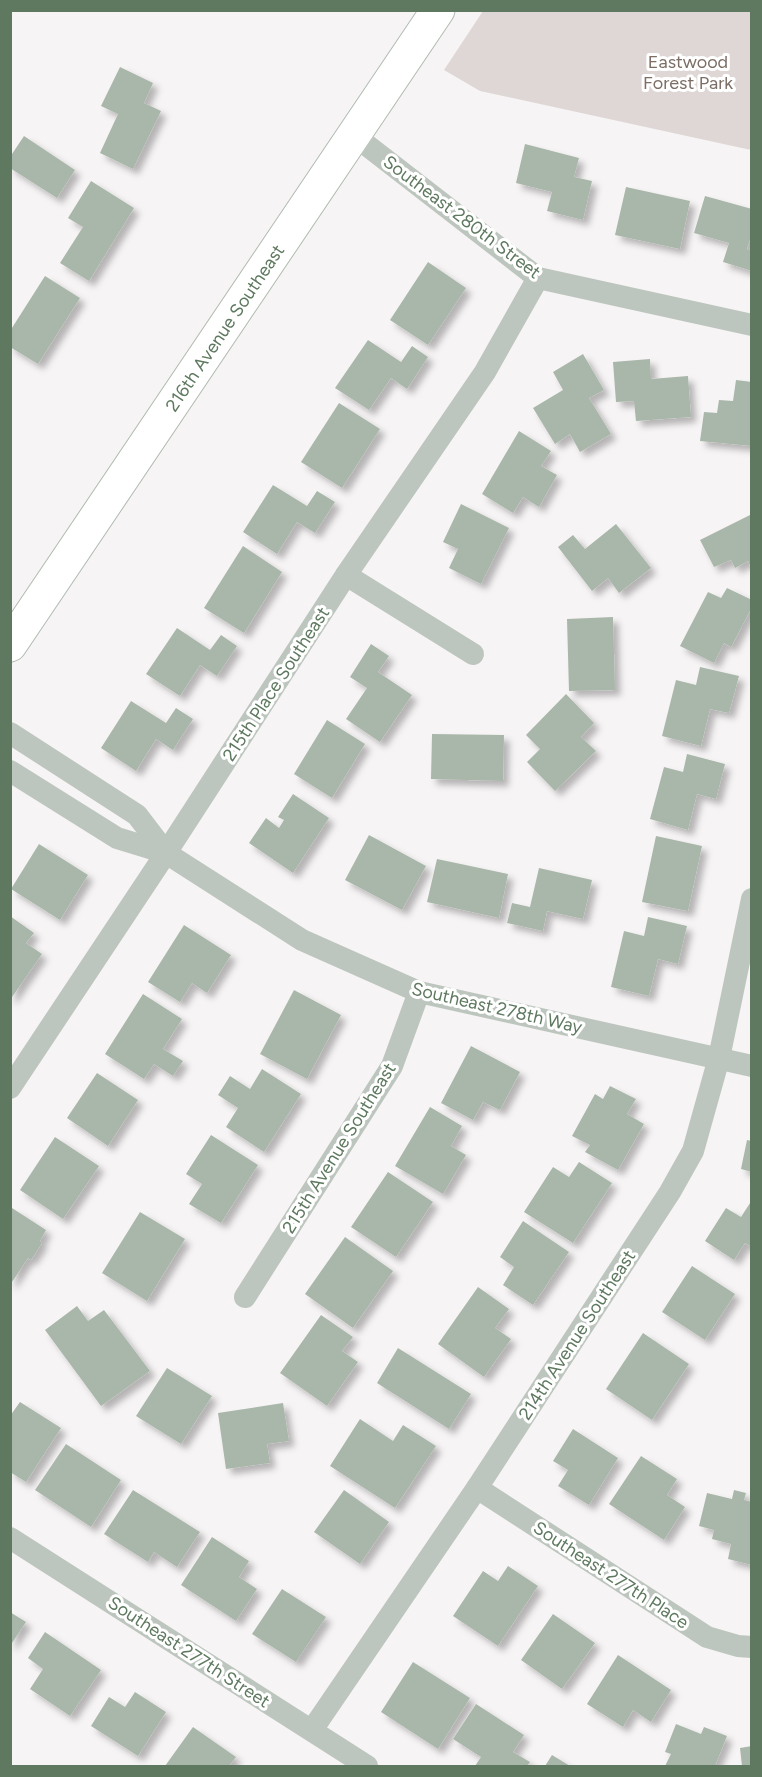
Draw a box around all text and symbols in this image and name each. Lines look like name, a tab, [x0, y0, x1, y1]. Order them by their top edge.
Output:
park label: Eastwood Forest Park	[643, 51, 733, 94]
street label: Southeast 280th Street	[379, 151, 545, 283]
street label: 216th Avenue Southeast	[161, 240, 289, 416]
street label: 215th Place Southeast	[218, 603, 334, 765]
street label: Southeast 278th Way	[410, 978, 585, 1038]
street label: 215th Avenue Southeast	[277, 1058, 401, 1237]
street label: 214th Avenue Southeast	[514, 1246, 640, 1424]
street label: Southeast 277th Place	[529, 1517, 693, 1634]
street label: Southeast 277th Street	[104, 1592, 274, 1713]

